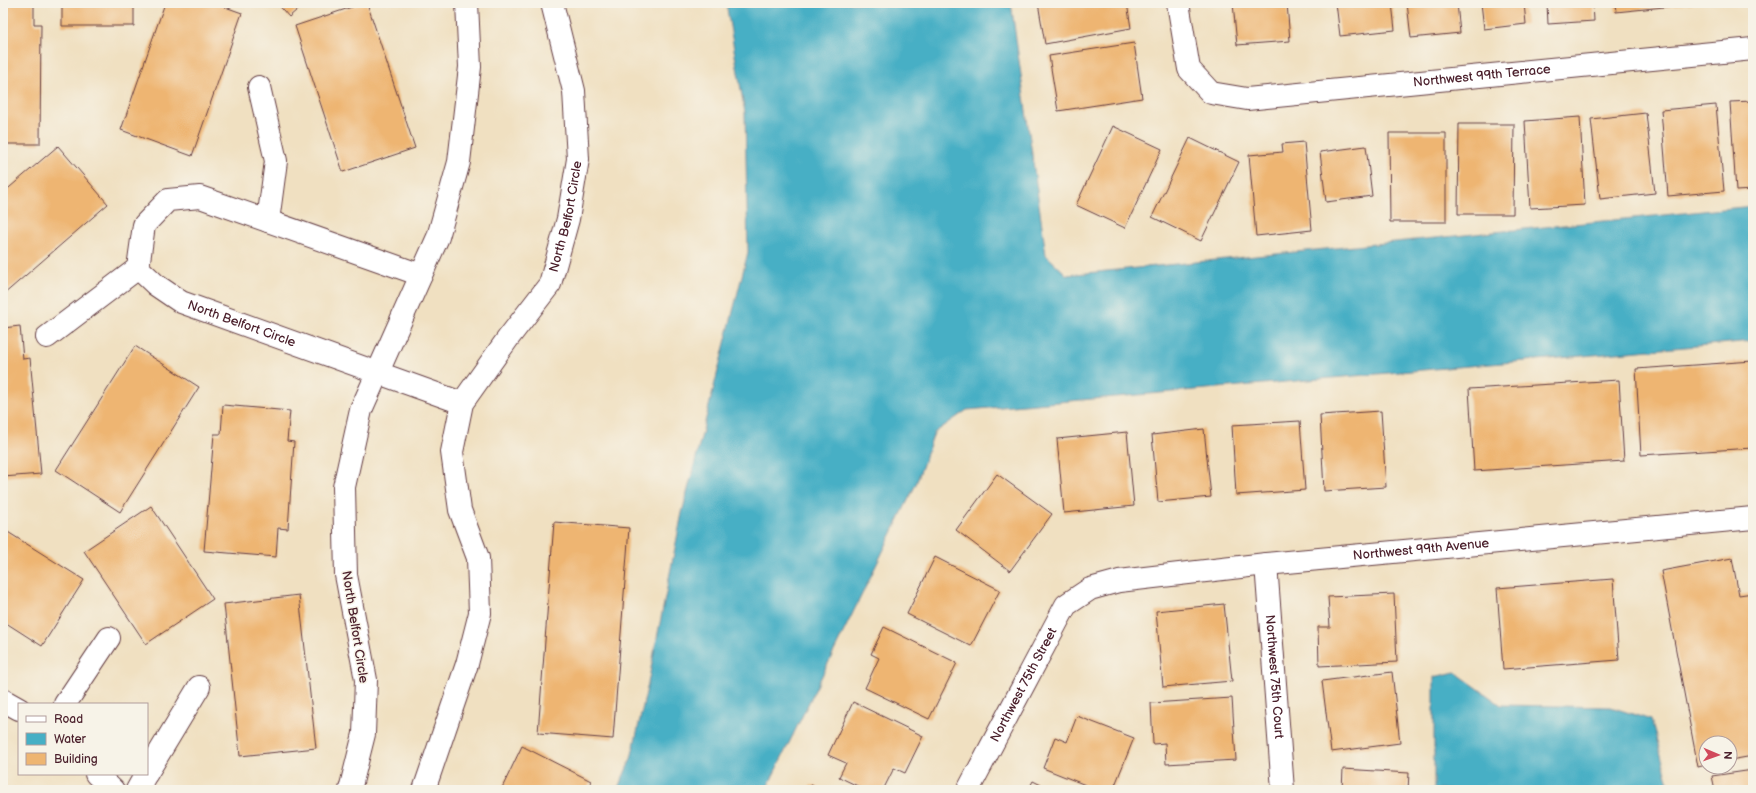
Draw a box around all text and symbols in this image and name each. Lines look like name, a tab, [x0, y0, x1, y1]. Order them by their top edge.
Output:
street label: Northwest 99th Terrace	[1412, 61, 1552, 91]
street label: North Belfort Circle	[546, 159, 586, 274]
street label: North Belfort Circle	[185, 297, 298, 351]
street label: Northwest 99th Avenue	[1352, 535, 1490, 564]
street label: North Belfort Circle	[338, 570, 372, 685]
street label: Northwest 75th Court	[1262, 614, 1287, 739]
street label: Northwest 75th Street	[987, 625, 1061, 745]
legend	[18, 703, 148, 775]
text: Road	[54, 712, 83, 727]
text: Water	[54, 732, 86, 747]
north arrow	[1698, 735, 1738, 775]
text: N	[1721, 751, 1734, 760]
text: Building	[54, 752, 98, 767]

